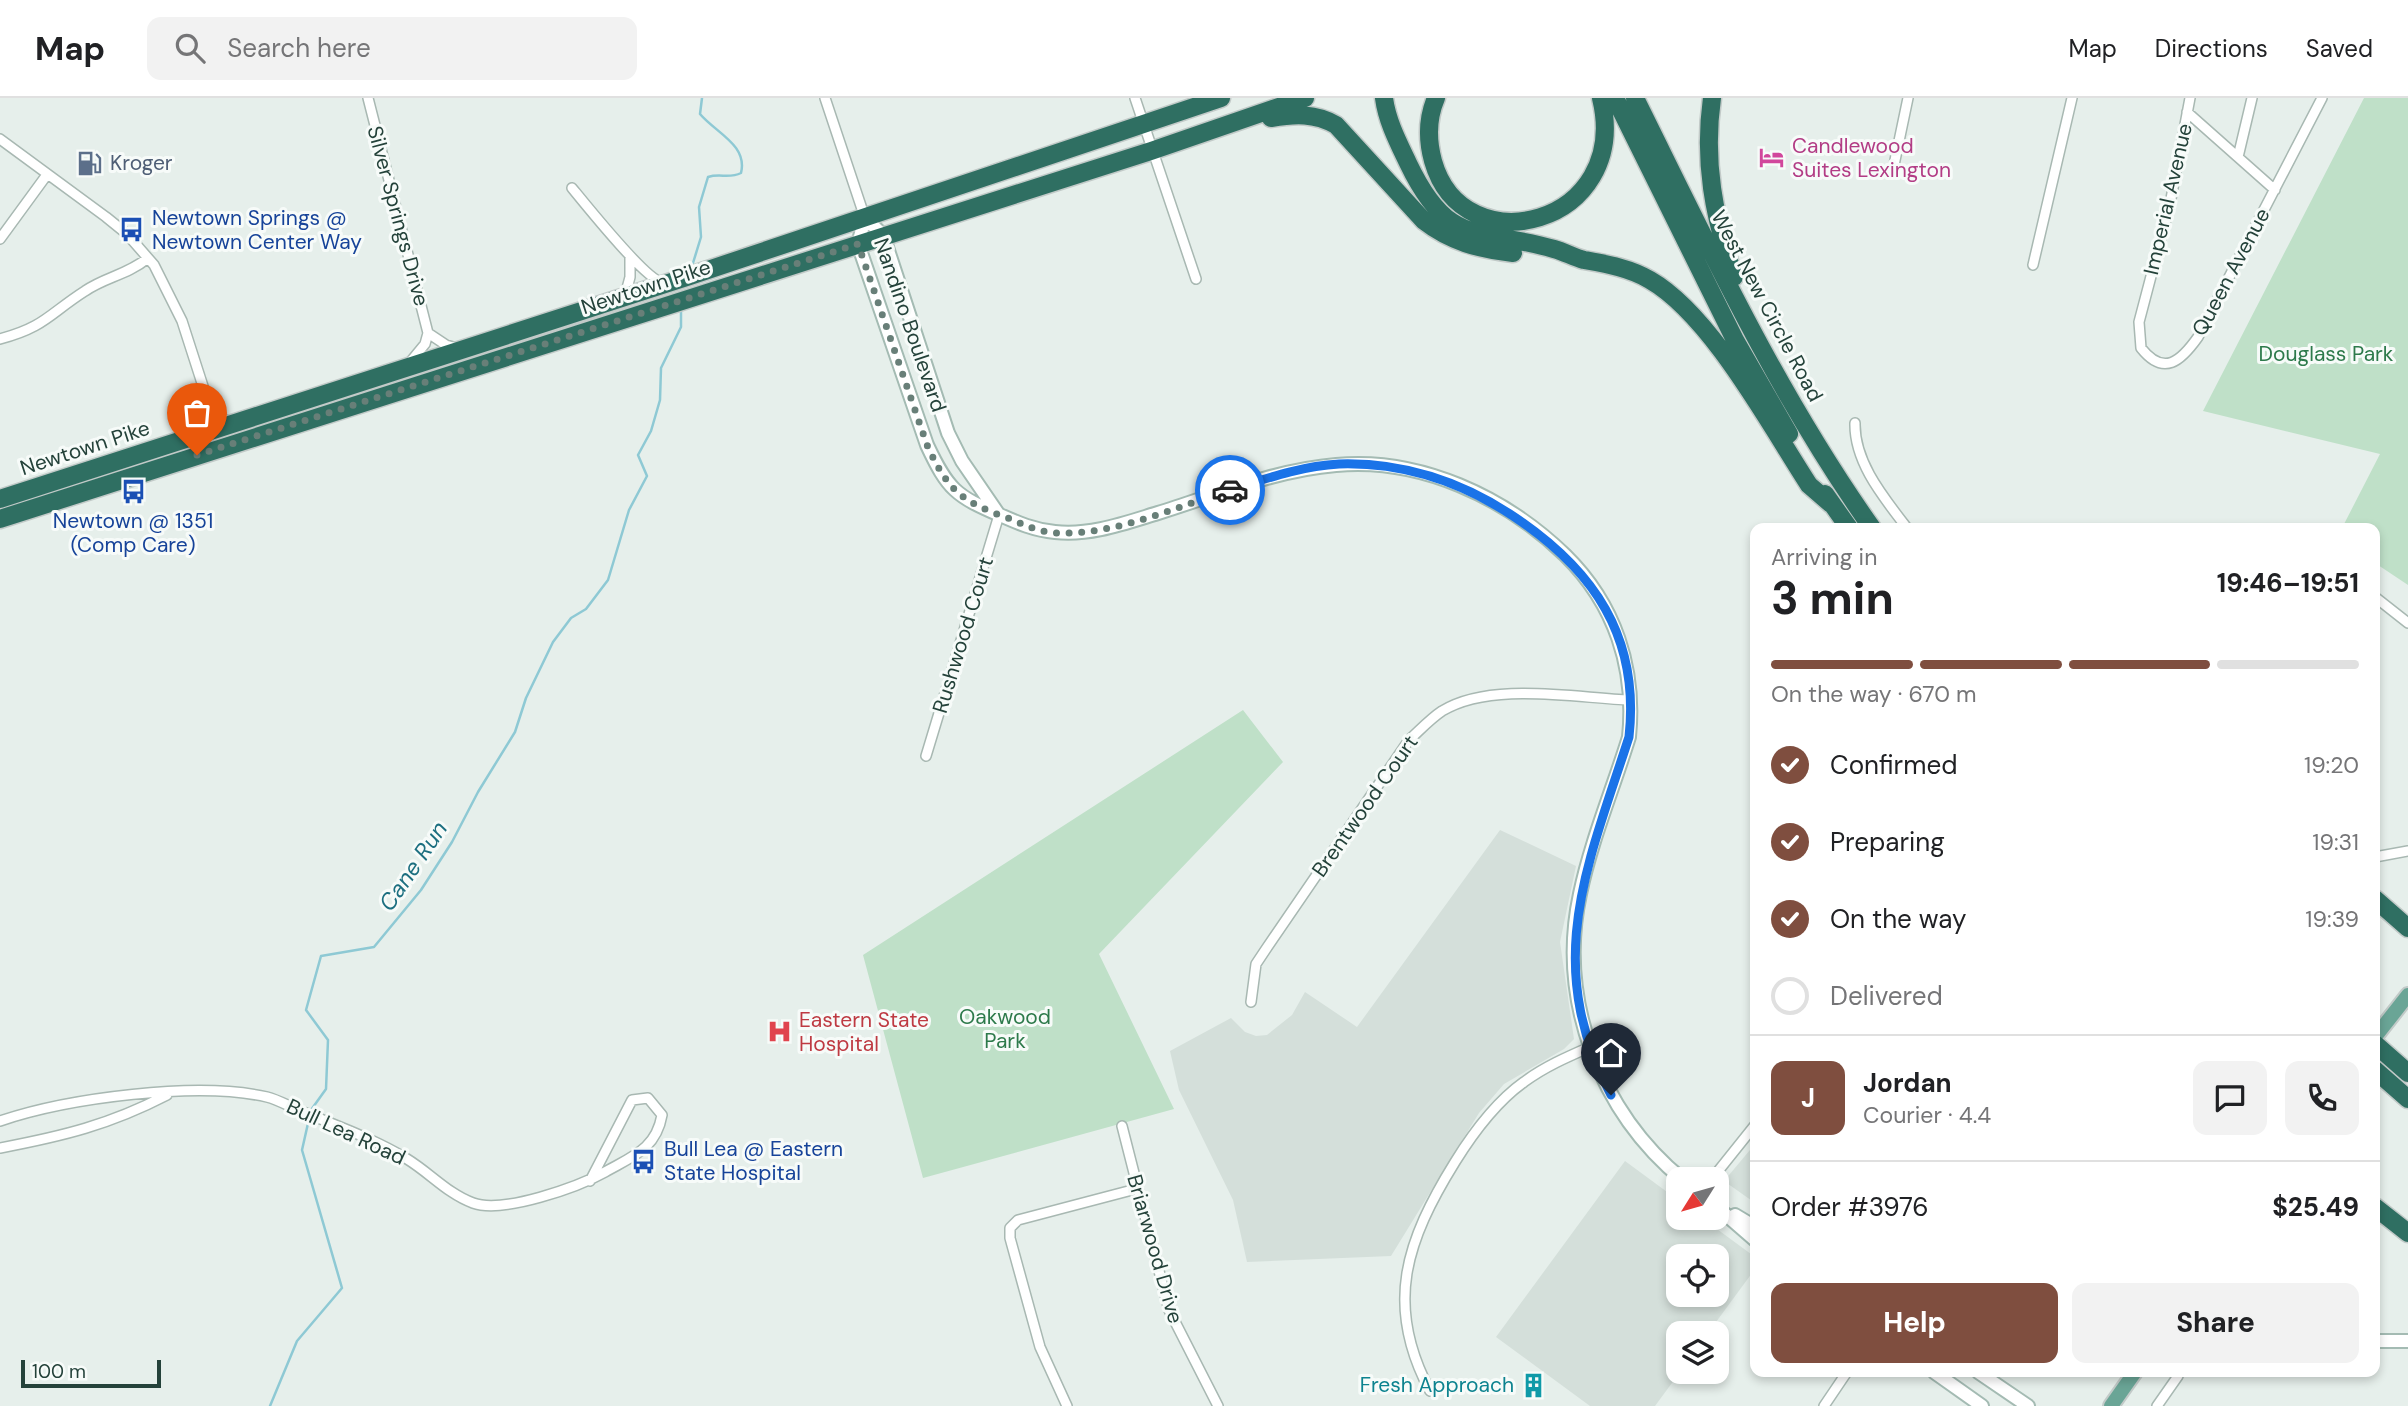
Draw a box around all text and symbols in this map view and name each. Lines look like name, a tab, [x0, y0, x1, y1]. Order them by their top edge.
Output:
search box	[147, 17, 637, 80]
text: Map	[35, 27, 105, 70]
icon: search	[171, 29, 209, 67]
text: Search here	[227, 31, 371, 65]
text: Map	[2069, 33, 2117, 64]
text: Directions	[2155, 33, 2268, 64]
text: Saved	[2306, 33, 2373, 64]
street label: Imperial Avenue	[2137, 120, 2199, 277]
street label: Silver Springs Drive	[360, 123, 436, 309]
place label: Candlewood Suites Lexington	[1792, 132, 1951, 184]
hotel icon: Candlewood Suites Lexington	[1758, 144, 1786, 172]
fuel station icon: Kroger	[76, 149, 104, 177]
place label: Kroger	[110, 149, 173, 177]
street label: Queen Avenue	[2186, 203, 2277, 341]
place label: Newtown Springs @ Newtown Center Way	[152, 204, 362, 256]
street label: West New Circle Road	[1705, 205, 1829, 407]
bus stop icon: Newtown Springs @ Newtown Center Way	[118, 216, 146, 244]
street label: Nandino Boulevard	[867, 234, 953, 416]
street label: Newtown Pike	[578, 253, 714, 321]
park label: Douglass Park	[2259, 340, 2394, 368]
pin	[167, 383, 227, 455]
icon: bag	[178, 394, 216, 432]
street label: Newtown Pike	[17, 414, 153, 482]
courier	[1195, 455, 1265, 525]
icon: car	[1211, 471, 1249, 509]
bus stop icon: Newtown @ 1351 (Comp Care)	[119, 478, 147, 506]
place label: Newtown @ 1351 (Comp Care)	[53, 507, 213, 559]
text: Arriving in	[1771, 542, 1877, 572]
street label: Rushwood Court	[926, 553, 1000, 717]
text: 19:46–19:51	[2217, 566, 2359, 600]
text: 3 min	[1771, 568, 1894, 628]
text: On the way · 670 m	[1771, 679, 1977, 709]
street label: Brentwood Court	[1306, 730, 1424, 882]
icon: check	[1771, 746, 1809, 784]
text: Confirmed	[1830, 748, 1957, 782]
text: 19:20	[2304, 750, 2359, 780]
water label: Cane Run	[372, 815, 454, 917]
icon: check	[1771, 823, 1809, 861]
text: Preparing	[1830, 825, 1945, 859]
text: 19:31	[2312, 827, 2359, 857]
icon: check	[1771, 900, 1809, 938]
text: On the way	[1830, 902, 1966, 936]
text: 19:39	[2305, 904, 2359, 934]
text: Delivered	[1830, 979, 1943, 1013]
park label: Oakwood Park	[959, 1003, 1051, 1055]
place label: Eastern State Hospital	[799, 1006, 929, 1058]
hospital icon: Eastern State Hospital	[765, 1018, 793, 1046]
pin	[1581, 1023, 1641, 1095]
icon: home	[1592, 1034, 1630, 1072]
button: chat	[2193, 1061, 2267, 1135]
button: phone	[2285, 1061, 2359, 1135]
text: Jordan	[1863, 1066, 1952, 1100]
text: J	[1801, 1081, 1815, 1115]
street label: Bull Lea Road	[282, 1092, 410, 1172]
text: Courier · 4.4	[1863, 1100, 1991, 1130]
place label: Bull Lea @ Eastern State Hospital	[664, 1135, 843, 1187]
bus stop icon: Bull Lea @ Eastern State Hospital	[630, 1147, 658, 1175]
north arrow	[1666, 1167, 1729, 1230]
map controls	[1666, 1167, 1729, 1384]
street label: Briarwood Drive	[1120, 1171, 1190, 1327]
text: Order #3976	[1771, 1190, 1929, 1224]
text: $25.49	[2272, 1190, 2359, 1224]
button: locate	[1666, 1244, 1729, 1307]
button: Help	[1771, 1283, 2058, 1363]
button: Share	[2072, 1283, 2359, 1363]
button: layers	[1666, 1321, 1729, 1384]
scale bar	[21, 1357, 161, 1389]
text: 100 m	[32, 1359, 86, 1384]
place label: Fresh Approach	[1360, 1371, 1514, 1399]
building icon: Fresh Approach	[1520, 1371, 1548, 1399]

